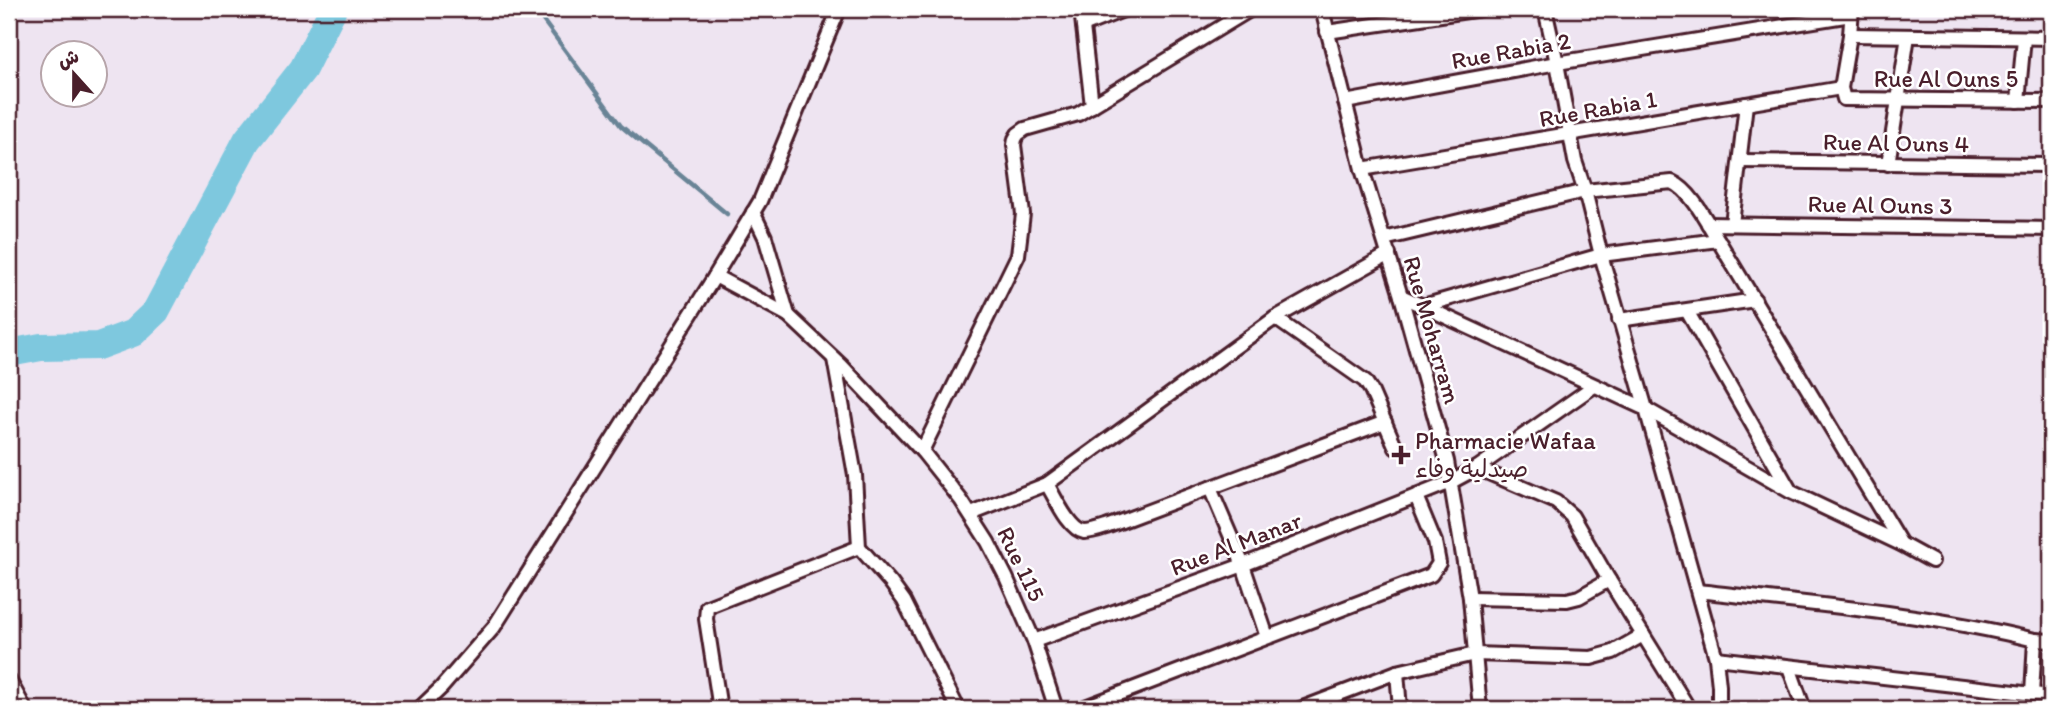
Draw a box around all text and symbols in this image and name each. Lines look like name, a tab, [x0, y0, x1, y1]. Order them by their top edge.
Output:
street label: Rue Rabia 2	[1449, 26, 1573, 75]
north arrow	[38, 38, 108, 108]
text: ش	[54, 44, 82, 73]
street label: Rue Al Ouns 5	[1874, 64, 2018, 93]
street label: Rue Rabia 1	[1537, 84, 1659, 133]
street label: Rue Al Ouns 4	[1823, 127, 1969, 158]
street label: Rue Al Ouns 3	[1807, 189, 1953, 220]
street label: Rue Moharram	[1398, 253, 1467, 407]
place label: Pharmacie Wafaa صيدلية وفاء	[1415, 426, 1596, 483]
marker: Pharmacie Wafaa صيدلية وفاء	[1393, 447, 1409, 463]
street label: Rue Al Manar	[1166, 505, 1306, 582]
street label: Rue 115	[991, 522, 1052, 606]

